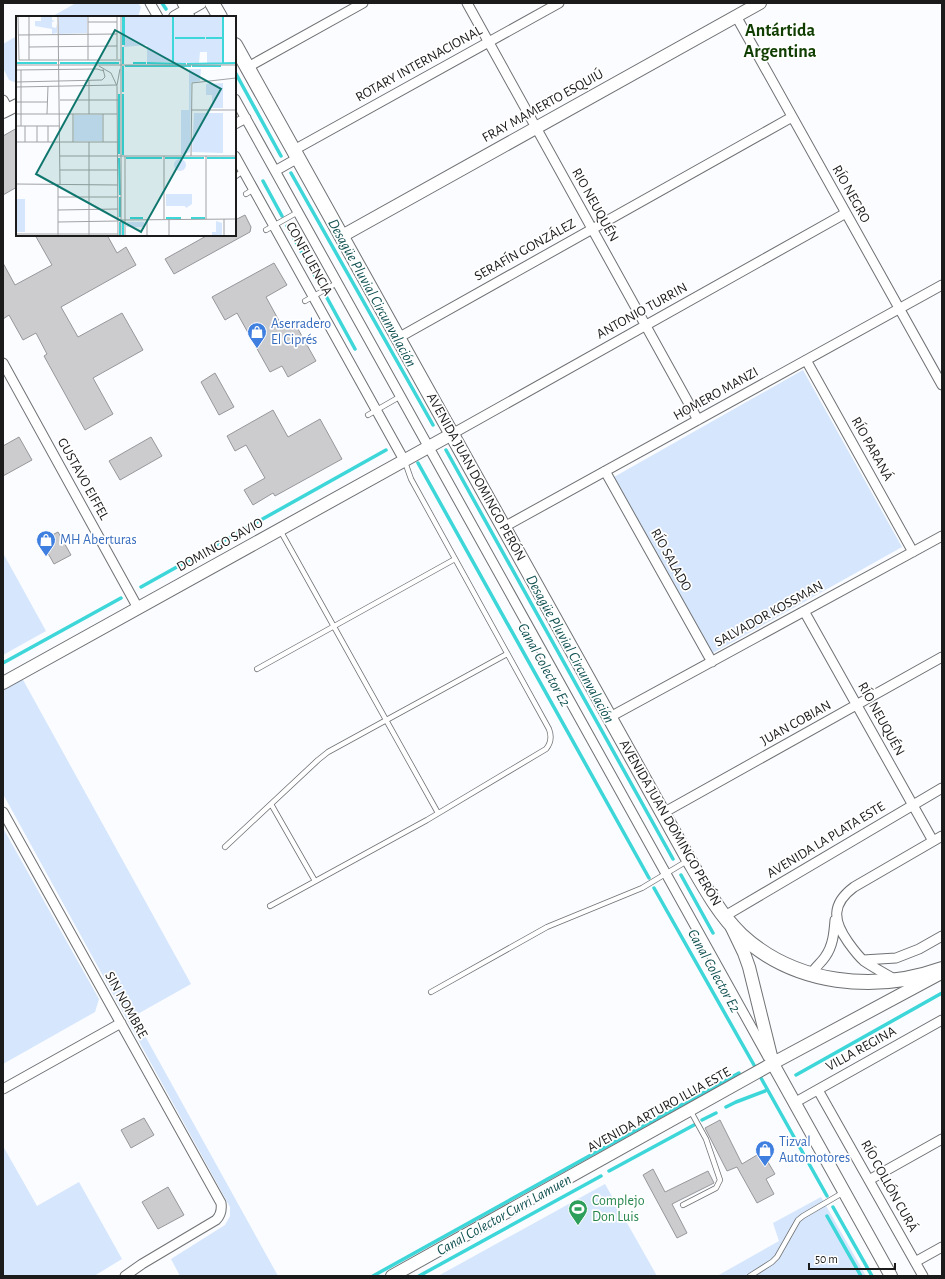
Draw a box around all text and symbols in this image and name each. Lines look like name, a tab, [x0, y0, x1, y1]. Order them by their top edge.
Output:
inset map	[16, 16, 236, 236]
district label: Antártida Argentina	[744, 22, 817, 61]
street label: ROTARY INTERNACIONAL	[353, 23, 485, 105]
street label: FRAY MAMERTO ESQUIÚ	[479, 64, 606, 145]
street label: RÍO NEGRO	[829, 161, 875, 225]
street label: RIO NEUQUÉN	[569, 164, 624, 244]
street label: SERAFÍN GONZÁLEZ	[471, 214, 578, 284]
water label: Desagüe Pluvial Circunvalación	[325, 216, 419, 370]
street label: CONFLUENCIA	[283, 220, 335, 298]
street label: ANTONIO TURRIN	[594, 280, 690, 342]
place label: Aserradero El Ciprés	[271, 317, 331, 347]
shop icon: Aserradero El Ciprés	[246, 321, 268, 349]
street label: HOMERO MANZI	[671, 365, 761, 423]
street label: AVENIDA JUAN DOMINGO PERÓN	[424, 389, 531, 563]
street label: RÍO PARANÁ	[849, 413, 898, 483]
street label: GUSTAVO EIFFEL	[55, 436, 111, 523]
street label: DOMINGO SAVIO	[174, 515, 266, 574]
street label: RÍO SALADO	[648, 525, 697, 594]
shop icon: MH Aberturas	[35, 529, 57, 557]
place label: MH Aberturas	[60, 533, 137, 547]
water label: Desagüe Pluvial Circunvalación	[523, 572, 617, 726]
street label: SALVADOR KOSSMAN	[712, 578, 826, 650]
water label: Canal Colector E2	[515, 621, 573, 709]
street label: RÍO NEUQUÉN	[855, 678, 910, 758]
street label: JUAN COBIAN	[759, 698, 833, 748]
street label: AVENIDA JUAN DOMINGO PERÓN	[617, 736, 726, 909]
street label: AVENIDA LA PLATA ESTE	[765, 799, 888, 881]
water label: Canal Colector E2	[685, 927, 743, 1015]
street label: SIN NOMBRE	[102, 969, 150, 1041]
street label: VILLA REGINA	[824, 1024, 898, 1074]
street label: AVENIDA ARTURO ILLIA ESTE	[585, 1065, 733, 1155]
place label: Tizval Automotores	[779, 1135, 850, 1165]
street label: RÍO COLLÓN CURÁ	[858, 1136, 923, 1234]
shop icon: Tizval Automotores	[754, 1139, 776, 1167]
water label: Canal Colector Curri Lamuen	[434, 1172, 574, 1258]
place label: Complejo Don Luis	[592, 1194, 645, 1224]
sports icon: Complejo Don Luis	[567, 1198, 589, 1226]
scale bar	[809, 1245, 895, 1271]
text: 50 m	[815, 1253, 838, 1265]

